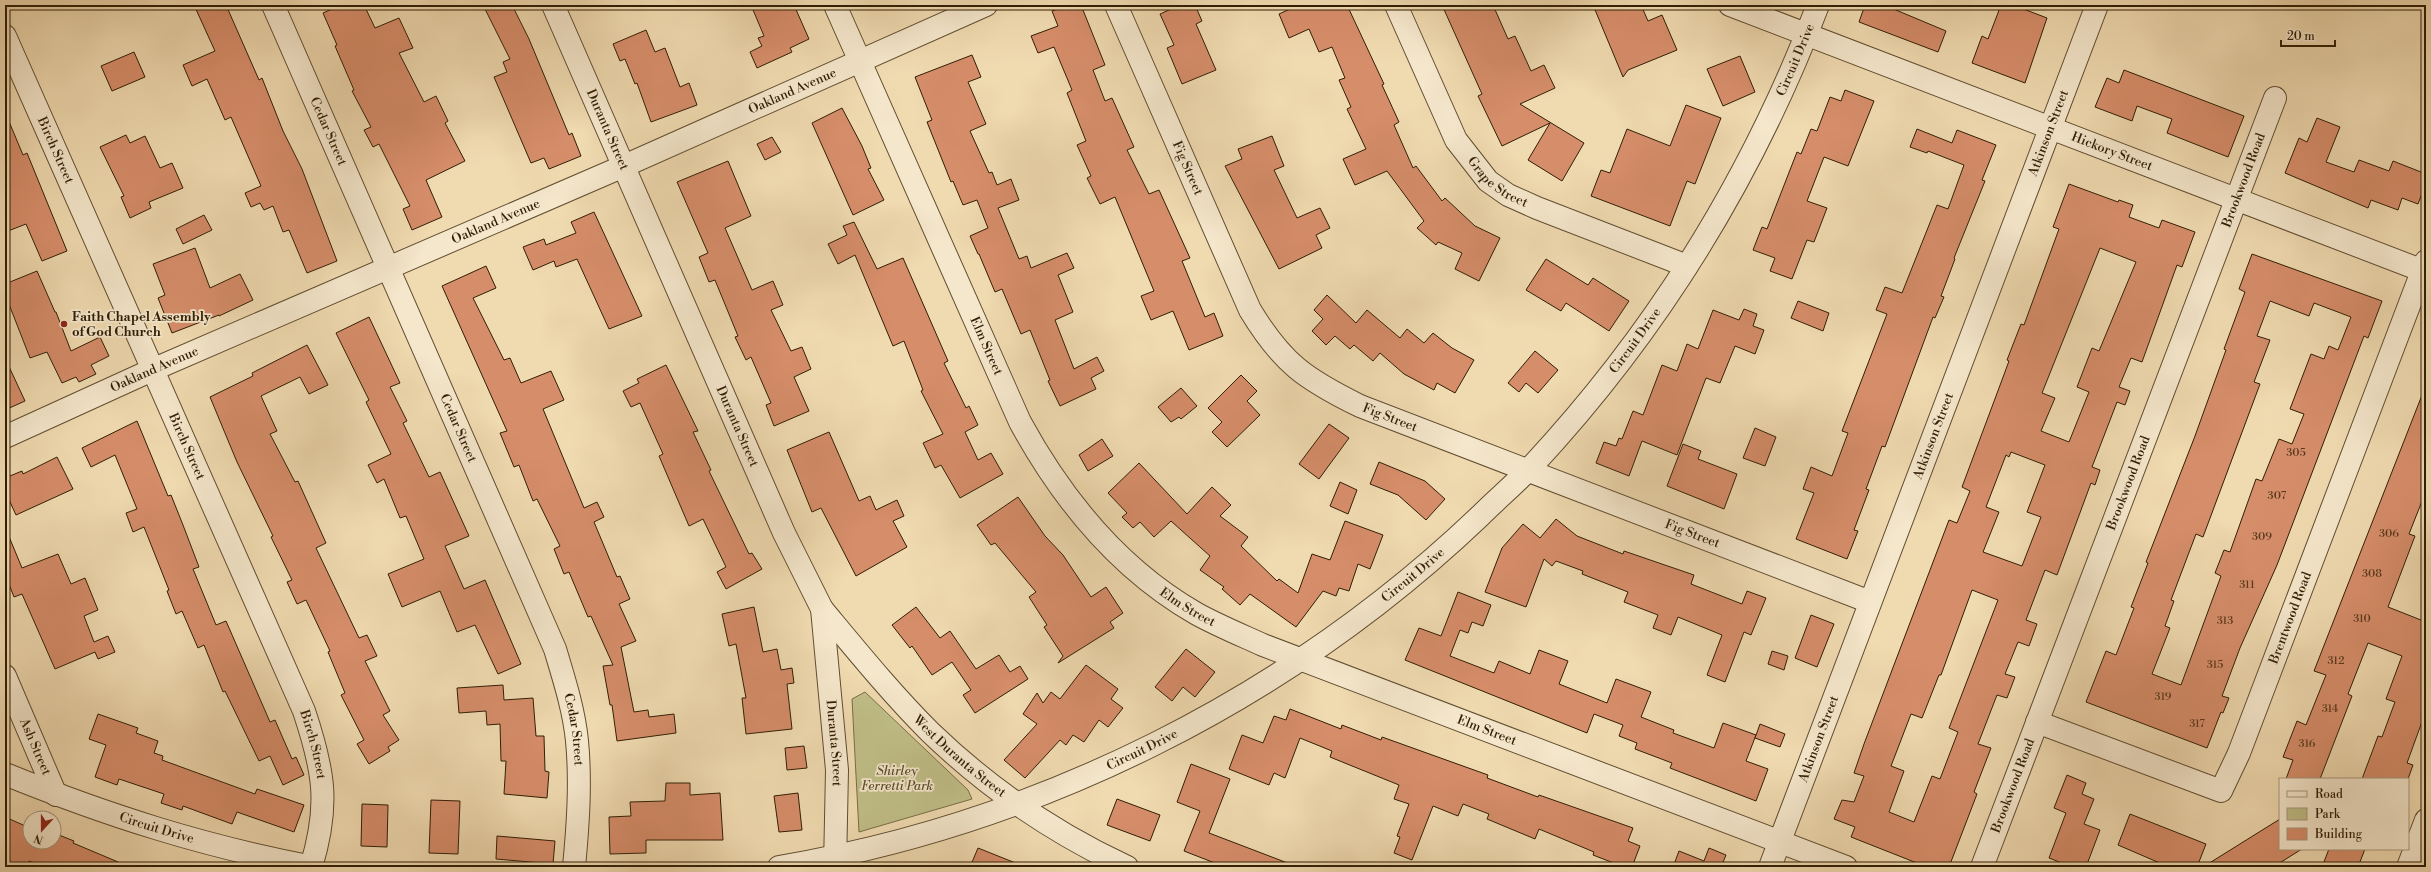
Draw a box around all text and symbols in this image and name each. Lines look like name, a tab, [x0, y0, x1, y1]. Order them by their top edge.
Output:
street label: Circuit Drive	[1773, 21, 1818, 99]
scale bar	[2281, 22, 2335, 48]
text: 20 m	[2287, 29, 2315, 44]
street label: Oakland Avenue	[746, 64, 839, 118]
street label: Duranta Street	[583, 87, 632, 173]
street label: Atkinson Street	[2024, 87, 2072, 179]
street label: Cedar Street	[306, 95, 351, 168]
street label: Birch Street	[33, 114, 78, 186]
street label: Hickory Street	[2069, 129, 2155, 174]
street label: Brookwood Road	[2218, 130, 2269, 231]
street label: Fig Street	[1169, 138, 1207, 198]
street label: Grape Street	[1464, 153, 1531, 211]
street label: Oakland Avenue	[449, 195, 543, 248]
street label: Circuit Drive	[1606, 305, 1665, 377]
place label: Faith Chapel Assembly of God Church	[72, 309, 211, 340]
street label: Elm Street	[966, 314, 1006, 378]
marker: Faith Chapel Assembly of God Church	[59, 319, 69, 329]
street label: Oakland Avenue	[108, 343, 201, 396]
street label: Duranta Street	[713, 383, 762, 470]
street label: Atkinson Street	[1910, 390, 1957, 482]
street label: Cedar Street	[436, 391, 480, 465]
street label: Fig Street	[1360, 400, 1420, 435]
street label: Birch Street	[165, 410, 209, 483]
street label: Brookwood Road	[2103, 433, 2154, 533]
house number: 305	[2286, 446, 2306, 460]
house number: 307	[2268, 489, 2287, 503]
street label: Fig Street	[1663, 516, 1722, 552]
house number: 306	[2379, 527, 2399, 541]
house number: 309	[2252, 530, 2272, 544]
street label: Circuit Drive	[1378, 544, 1448, 606]
house number: 308	[2362, 567, 2382, 581]
street label: Brentwood Road	[2265, 569, 2315, 667]
house number: 311	[2239, 578, 2255, 592]
street label: Elm Street	[1156, 584, 1218, 630]
house number: 310	[2353, 612, 2371, 626]
house number: 313	[2217, 614, 2233, 628]
house number: 312	[2327, 654, 2345, 668]
house number: 315	[2207, 658, 2223, 672]
house number: 319	[2155, 690, 2172, 704]
street label: Cedar Street	[560, 692, 587, 766]
street label: Atkinson Street	[1795, 693, 1842, 785]
street label: Duranta Street	[823, 699, 845, 787]
house number: 314	[2322, 702, 2339, 716]
street label: Birch Street	[296, 707, 329, 781]
street label: West Duranta Street	[909, 711, 1009, 801]
street label: Elm Street	[1455, 712, 1519, 749]
street label: Ash Street	[16, 715, 55, 778]
house number: 317	[2189, 717, 2205, 731]
street label: Circuit Drive	[1104, 725, 1181, 774]
street label: Brookwood Road	[1987, 736, 2038, 836]
house number: 316	[2299, 737, 2316, 751]
park label: Shirley Ferretti Park	[861, 763, 933, 794]
legend	[2279, 778, 2409, 850]
text: Road	[2315, 787, 2343, 802]
text: Park	[2315, 807, 2341, 822]
street label: Circuit Drive	[117, 809, 196, 847]
north arrow	[22, 810, 62, 850]
text: Building	[2314, 827, 2363, 842]
text: N	[32, 830, 45, 846]

